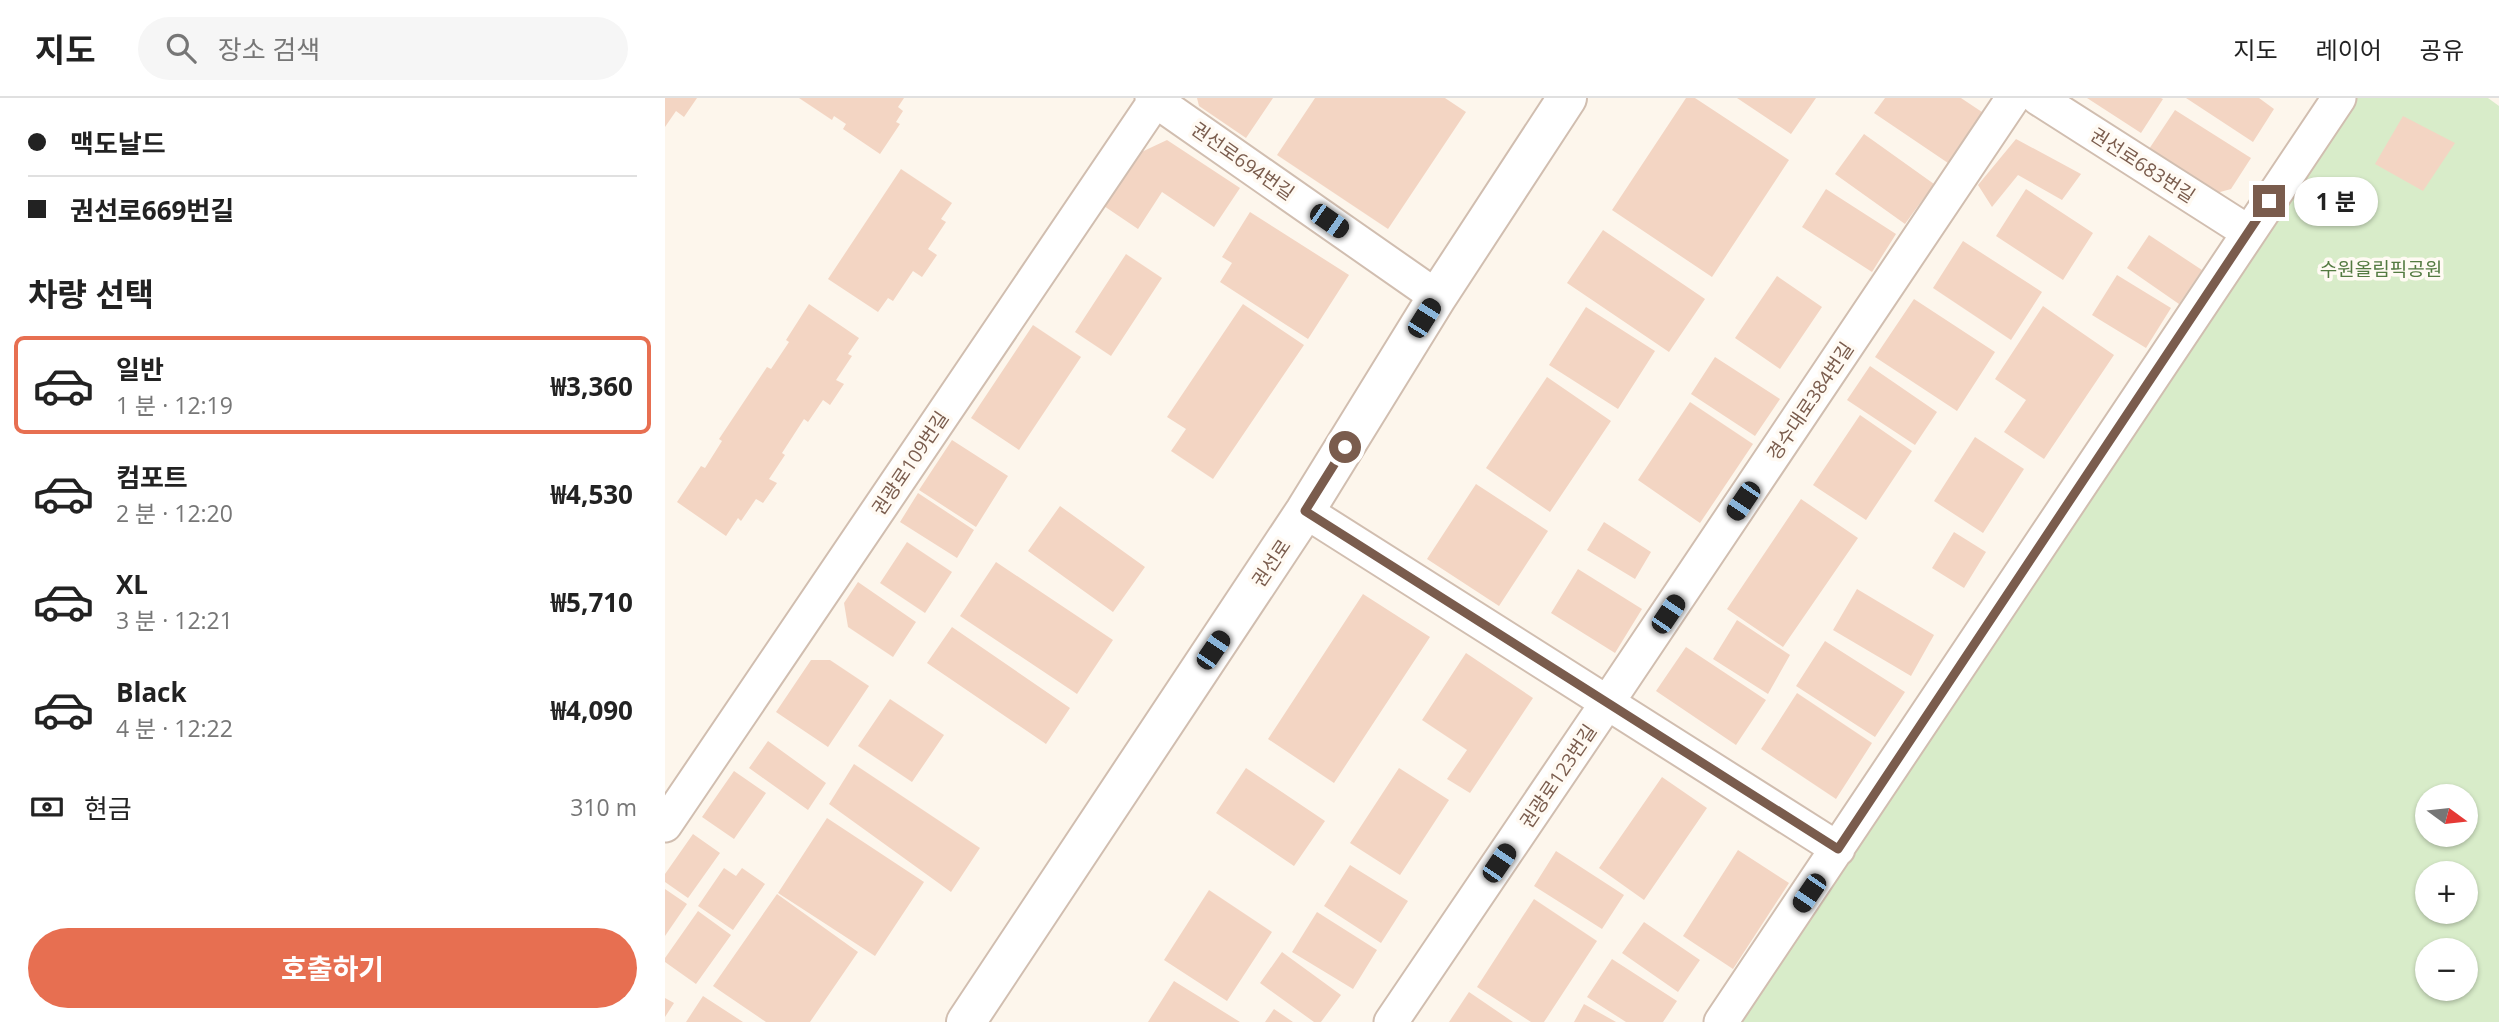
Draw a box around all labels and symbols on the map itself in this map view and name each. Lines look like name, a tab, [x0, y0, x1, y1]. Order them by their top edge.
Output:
street label: 권선로694번길	[1186, 116, 1300, 206]
street label: 권선로683번길	[2086, 121, 2200, 209]
callout: 1 분	[2293, 176, 2377, 226]
route end	[2253, 185, 2285, 217]
car	[1306, 200, 1353, 242]
park label: 수원올림픽공원	[2320, 256, 2442, 282]
car	[1404, 295, 1445, 341]
street label: 경수대로384번길	[1761, 337, 1859, 465]
street label: 권광로109번길	[866, 406, 954, 520]
route start	[1329, 431, 1361, 463]
car	[1723, 478, 1764, 524]
street label: 권선로	[1246, 534, 1296, 592]
car	[1648, 591, 1689, 637]
car	[1193, 627, 1234, 673]
street label: 권광로123번길	[1514, 719, 1602, 833]
north arrow	[2415, 784, 2478, 847]
car	[1479, 840, 1520, 886]
car	[1789, 870, 1830, 916]

